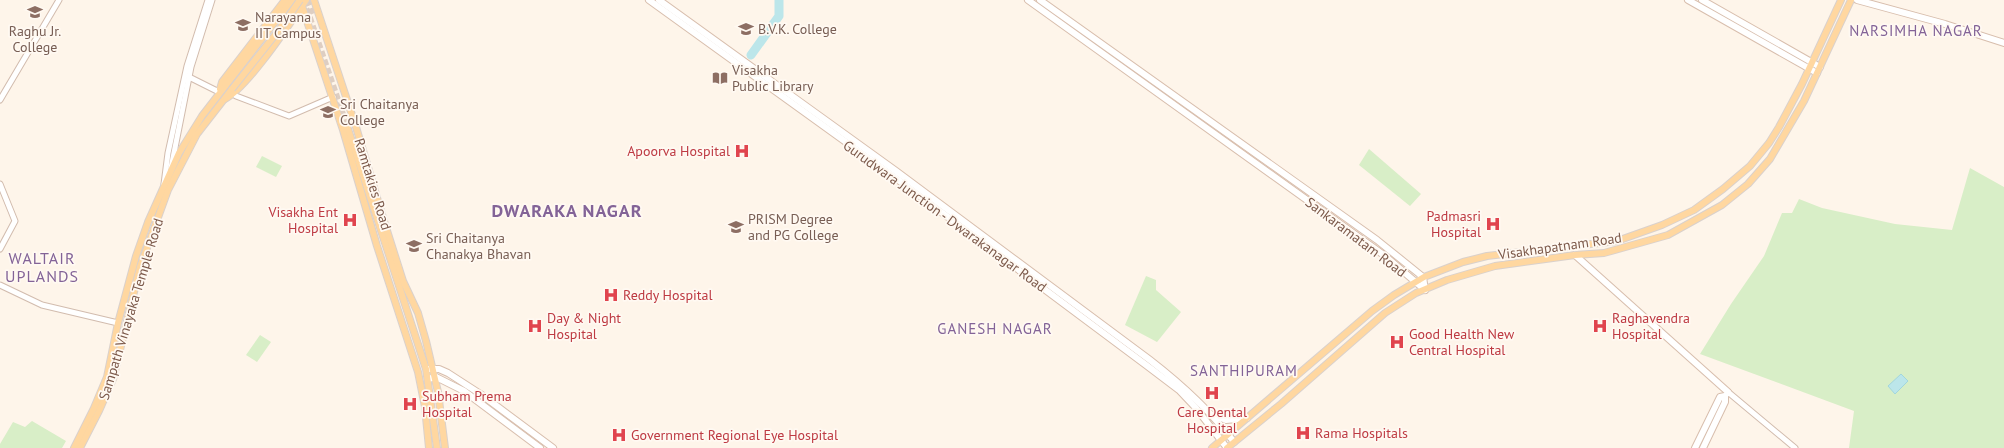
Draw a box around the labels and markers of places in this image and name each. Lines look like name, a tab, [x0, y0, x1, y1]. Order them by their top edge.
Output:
school or university icon: Raghu Jr. College	[26, 3, 44, 21]
place label: Narayana IIT Campus	[255, 8, 321, 42]
school or university icon: Narayana IIT Campus	[234, 16, 252, 34]
school or university icon: B.V.K. College	[737, 20, 755, 38]
place label: B.V.K. College	[758, 20, 837, 38]
place label: Raghu Jr. College	[9, 22, 61, 56]
place label: Visakha Public Library	[731, 61, 814, 95]
library icon: Visakha Public Library	[711, 69, 729, 87]
place label: Sri Chaitanya College	[340, 95, 419, 129]
school or university icon: Sri Chaitanya College	[319, 103, 337, 121]
place label: Apoorva Hospital	[627, 142, 730, 160]
hospital icon: Apoorva Hospital	[733, 142, 751, 160]
place label: Visakha Ent Hospital	[268, 203, 338, 237]
place label: Padmasri Hospital	[1426, 207, 1481, 241]
place label: PRISM Degree and PG College	[748, 210, 839, 244]
hospital icon: Visakha Ent Hospital	[341, 211, 359, 229]
hospital icon: Padmasri Hospital	[1484, 215, 1502, 233]
school or university icon: PRISM Degree and PG College	[727, 218, 745, 236]
place label: Sri Chaitanya Chanakya Bhavan	[426, 229, 531, 263]
school or university icon: Sri Chaitanya Chanakya Bhavan	[405, 237, 423, 255]
hospital icon: Reddy Hospital	[602, 286, 620, 304]
place label: Reddy Hospital	[623, 286, 713, 304]
place label: Day & Night Hospital	[547, 309, 621, 343]
place label: Raghavendra Hospital	[1612, 309, 1690, 343]
hospital icon: Day & Night Hospital	[526, 317, 544, 335]
hospital icon: Raghavendra Hospital	[1591, 317, 1609, 335]
place label: Good Health New Central Hospital	[1409, 325, 1515, 359]
hospital icon: Good Health New Central Hospital	[1388, 333, 1406, 351]
hospital icon: Care Dental Hospital	[1203, 384, 1221, 402]
place label: Subham Prema Hospital	[422, 387, 512, 421]
hospital icon: Subham Prema Hospital	[401, 395, 419, 413]
place label: Care Dental Hospital	[1177, 403, 1247, 437]
hospital icon: Rama Hospitals	[1294, 424, 1312, 442]
place label: Rama Hospitals	[1315, 424, 1408, 442]
hospital icon: Government Regional Eye Hospital	[610, 426, 628, 444]
place label: Government Regional Eye Hospital	[631, 426, 838, 444]

